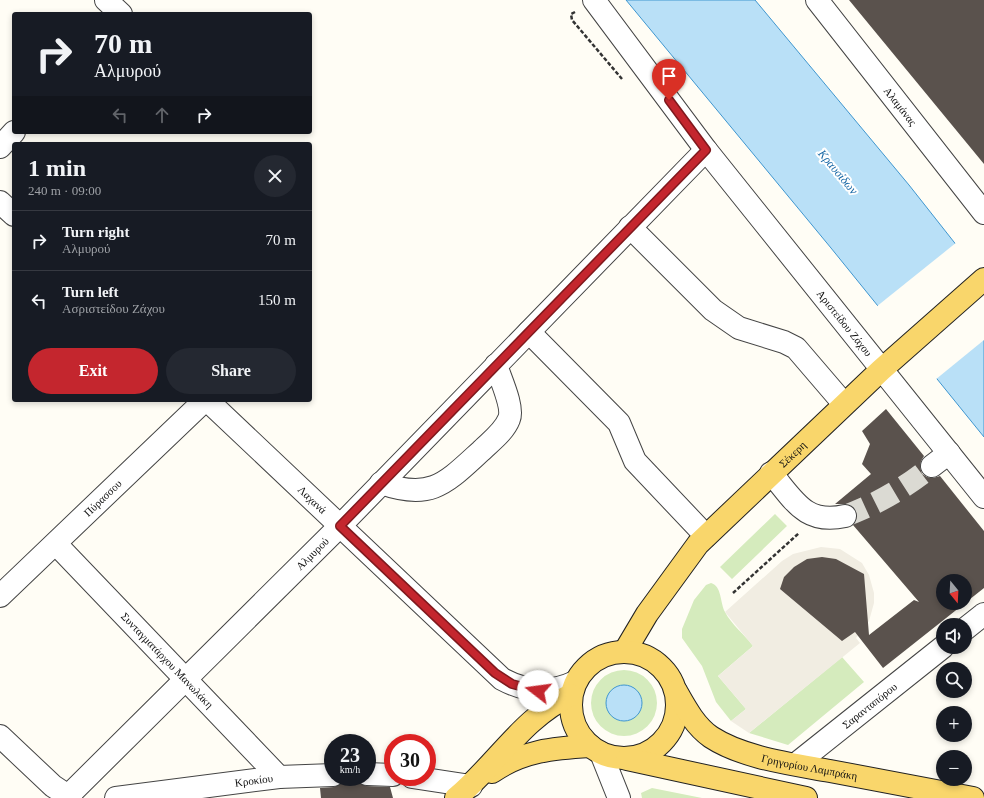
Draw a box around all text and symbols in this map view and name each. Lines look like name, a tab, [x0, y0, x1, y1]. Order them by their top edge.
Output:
icon: right	[28, 28, 80, 80]
text: 70 m	[94, 28, 152, 59]
pin	[652, 59, 686, 100]
text: Αλμυρού	[94, 61, 161, 81]
icon: arrive	[658, 65, 680, 87]
street label: Αλαμάνας	[881, 84, 920, 128]
icon: left	[109, 104, 131, 126]
icon: ahead	[151, 104, 173, 126]
icon: right	[193, 104, 215, 126]
water label: Κραυσίδων	[815, 146, 861, 198]
text: 1 min	[28, 155, 86, 181]
button: close	[254, 155, 296, 197]
text: 240 m · 09:00	[28, 183, 101, 198]
text: Turn right	[62, 224, 129, 240]
icon: right	[28, 230, 50, 252]
text: 70 m	[266, 232, 296, 248]
text: Αλμυρού	[62, 241, 111, 256]
text: Turn left	[62, 284, 119, 300]
street label: Αριστείδου Ζάχου	[815, 288, 875, 359]
icon: left	[28, 290, 50, 312]
text: 150 m	[258, 292, 296, 308]
text: Ασριστείδου Ζάχου	[62, 301, 165, 316]
button: Exit	[28, 348, 158, 394]
button: Share	[166, 348, 296, 394]
street label: Σέκερη	[777, 438, 809, 470]
street label: Πύρασσου	[81, 477, 124, 519]
street label: Λαχανά	[296, 483, 329, 516]
street label: Αλμυρού	[293, 534, 331, 572]
north arrow	[936, 574, 972, 610]
map controls	[936, 574, 972, 786]
street label: Συνταγματάρχου Μανωλάκη	[119, 610, 216, 711]
button: sound	[936, 618, 972, 654]
button: search	[936, 662, 972, 698]
position arrow	[517, 670, 559, 712]
street label: Σαρανταπόρου	[840, 680, 900, 731]
button: +	[936, 706, 972, 742]
speed limit sign: 30	[384, 734, 436, 786]
text: 23	[340, 744, 360, 766]
button: −	[936, 750, 972, 786]
street label: Γρηγορίου Λαμπράκη	[760, 752, 859, 782]
text: km/h	[340, 764, 360, 775]
street label: Κροκίου	[234, 772, 274, 789]

